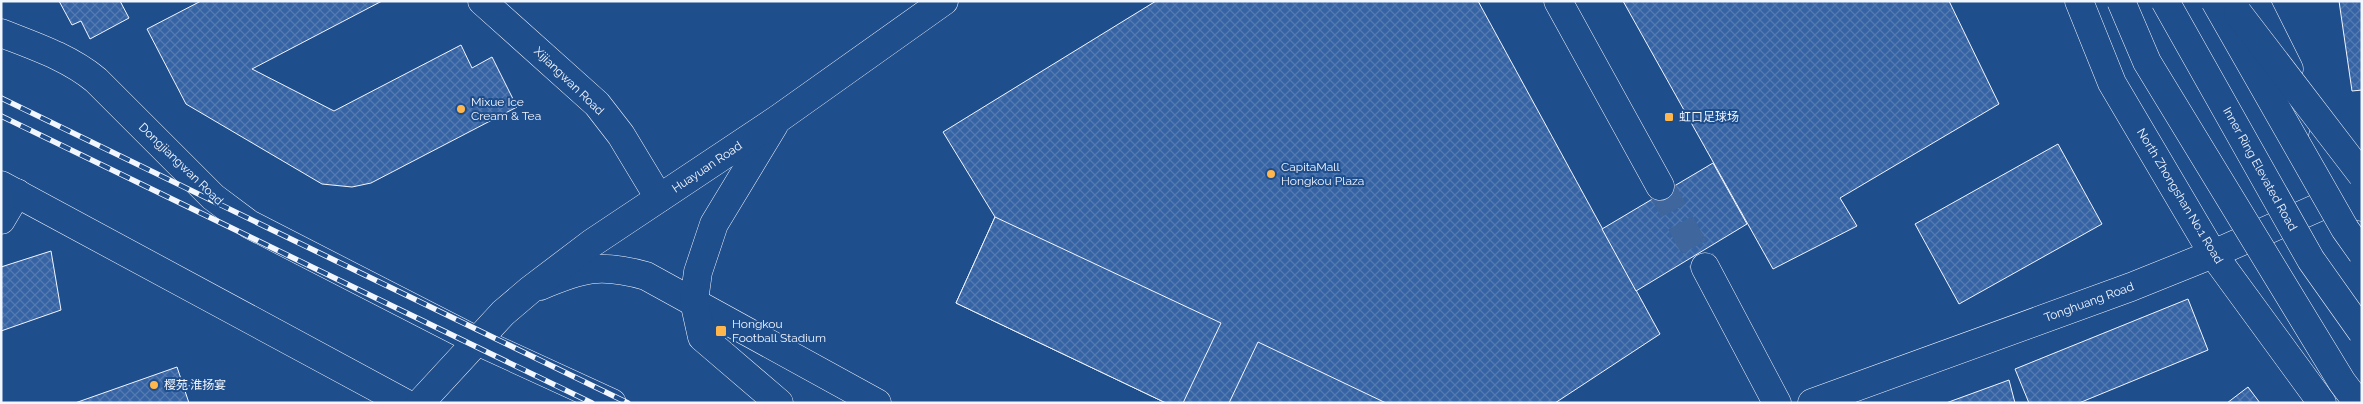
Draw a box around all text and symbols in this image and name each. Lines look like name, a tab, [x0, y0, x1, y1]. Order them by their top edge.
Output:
street label: Xijiangwan Road	[531, 44, 607, 118]
place label: Mixue Ice Cream & Tea	[471, 95, 541, 123]
marker: Mixue Ice Cream & Tea	[455, 103, 467, 115]
street label: Inner Ring Elevated Road	[2220, 105, 2300, 233]
place label: 虹口足球场	[1679, 110, 1739, 124]
marker: 虹口足球场	[1663, 111, 1675, 123]
street label: Dongjiangwan Road	[136, 120, 226, 208]
street label: North Zhongshan No.1 Road	[2134, 126, 2226, 266]
street label: Huayuan Road	[669, 138, 745, 196]
place label: CapitaMall Hongkou Plaza	[1281, 160, 1364, 188]
marker: CapitaMall Hongkou Plaza	[1265, 168, 1277, 180]
street label: Tonghuang Road	[2042, 279, 2136, 325]
place label: Hongkou Football Stadium	[732, 317, 826, 345]
marker: Hongkou Football Stadium	[714, 324, 728, 338]
place label: 樱苑·淮扬宴	[164, 378, 226, 392]
marker: 樱苑·淮扬宴	[148, 379, 160, 391]

